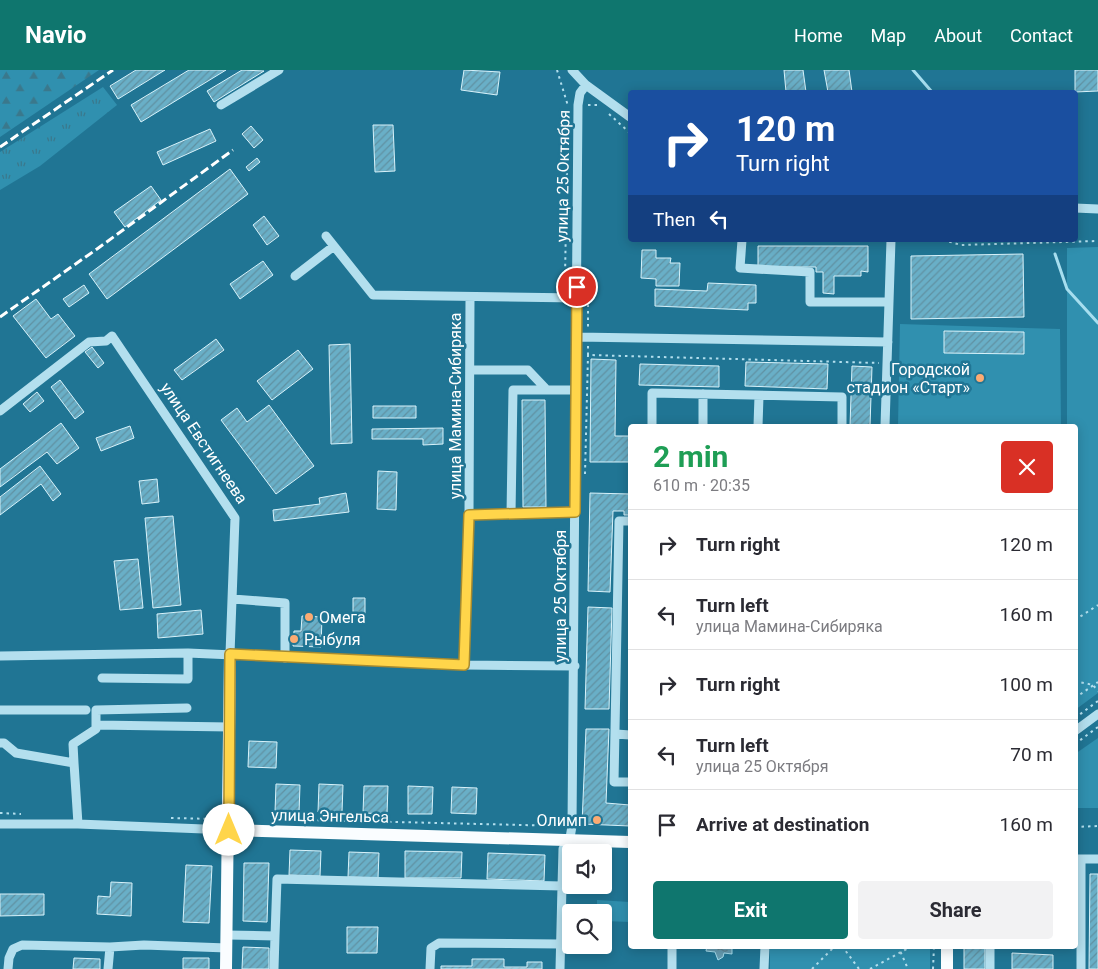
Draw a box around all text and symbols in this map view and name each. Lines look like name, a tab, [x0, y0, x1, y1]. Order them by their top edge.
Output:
text: Navio	[25, 21, 87, 49]
text: Home	[794, 25, 843, 46]
text: Map	[871, 25, 906, 46]
text: About	[934, 25, 982, 46]
text: Contact	[1010, 25, 1073, 46]
text: 120 m	[736, 109, 835, 150]
street label: улица 25 Октября	[552, 110, 574, 242]
icon: right	[653, 110, 718, 175]
text: Turn right	[736, 151, 830, 176]
icon: left	[705, 205, 733, 233]
text: Then	[653, 208, 695, 231]
pin	[556, 266, 598, 308]
icon: arrive	[563, 273, 591, 301]
street label: улица Мамина-Сибиряка	[446, 313, 465, 499]
place label: Городской стадион «Старт»	[846, 360, 970, 397]
marker: Городской стадион «Старт»	[974, 372, 986, 384]
street label: улица Евстигнеева	[156, 379, 252, 507]
text: 2 min	[653, 439, 728, 474]
button: close	[1001, 441, 1053, 493]
text: 610 m · 20:35	[653, 476, 750, 495]
street label: улица 25 Октября	[551, 530, 570, 662]
icon: right	[653, 531, 681, 559]
text: Turn right	[696, 533, 780, 556]
text: 120 m	[1000, 533, 1053, 556]
text: Turn left	[696, 594, 769, 617]
icon: left	[653, 601, 681, 629]
text: 160 m	[1000, 603, 1053, 626]
place label: Омега	[319, 608, 366, 627]
marker: Омега	[303, 611, 315, 623]
text: улица Мамина-Сибиряка	[696, 617, 883, 636]
place label: Рыбуля	[304, 630, 361, 649]
marker: Рыбуля	[288, 633, 300, 645]
icon: right	[653, 671, 681, 699]
text: Turn right	[696, 673, 780, 696]
text: 100 m	[1000, 673, 1053, 696]
text: Turn left	[696, 734, 769, 757]
icon: left	[653, 741, 681, 769]
text: 70 m	[1010, 743, 1053, 766]
text: улица 25 Октября	[696, 757, 828, 776]
position arrow	[202, 803, 254, 855]
street label: улица Энгельса	[271, 805, 389, 827]
place label: Олимп	[536, 811, 587, 830]
icon: arrive	[653, 811, 681, 839]
text: Arrive at destination	[696, 813, 869, 836]
text: 160 m	[1000, 813, 1053, 836]
marker: Олимп	[591, 814, 603, 826]
map controls	[562, 844, 612, 954]
button: sound	[562, 844, 612, 894]
button: Exit	[653, 881, 848, 939]
button: Share	[858, 881, 1053, 939]
button: search	[562, 904, 612, 954]

